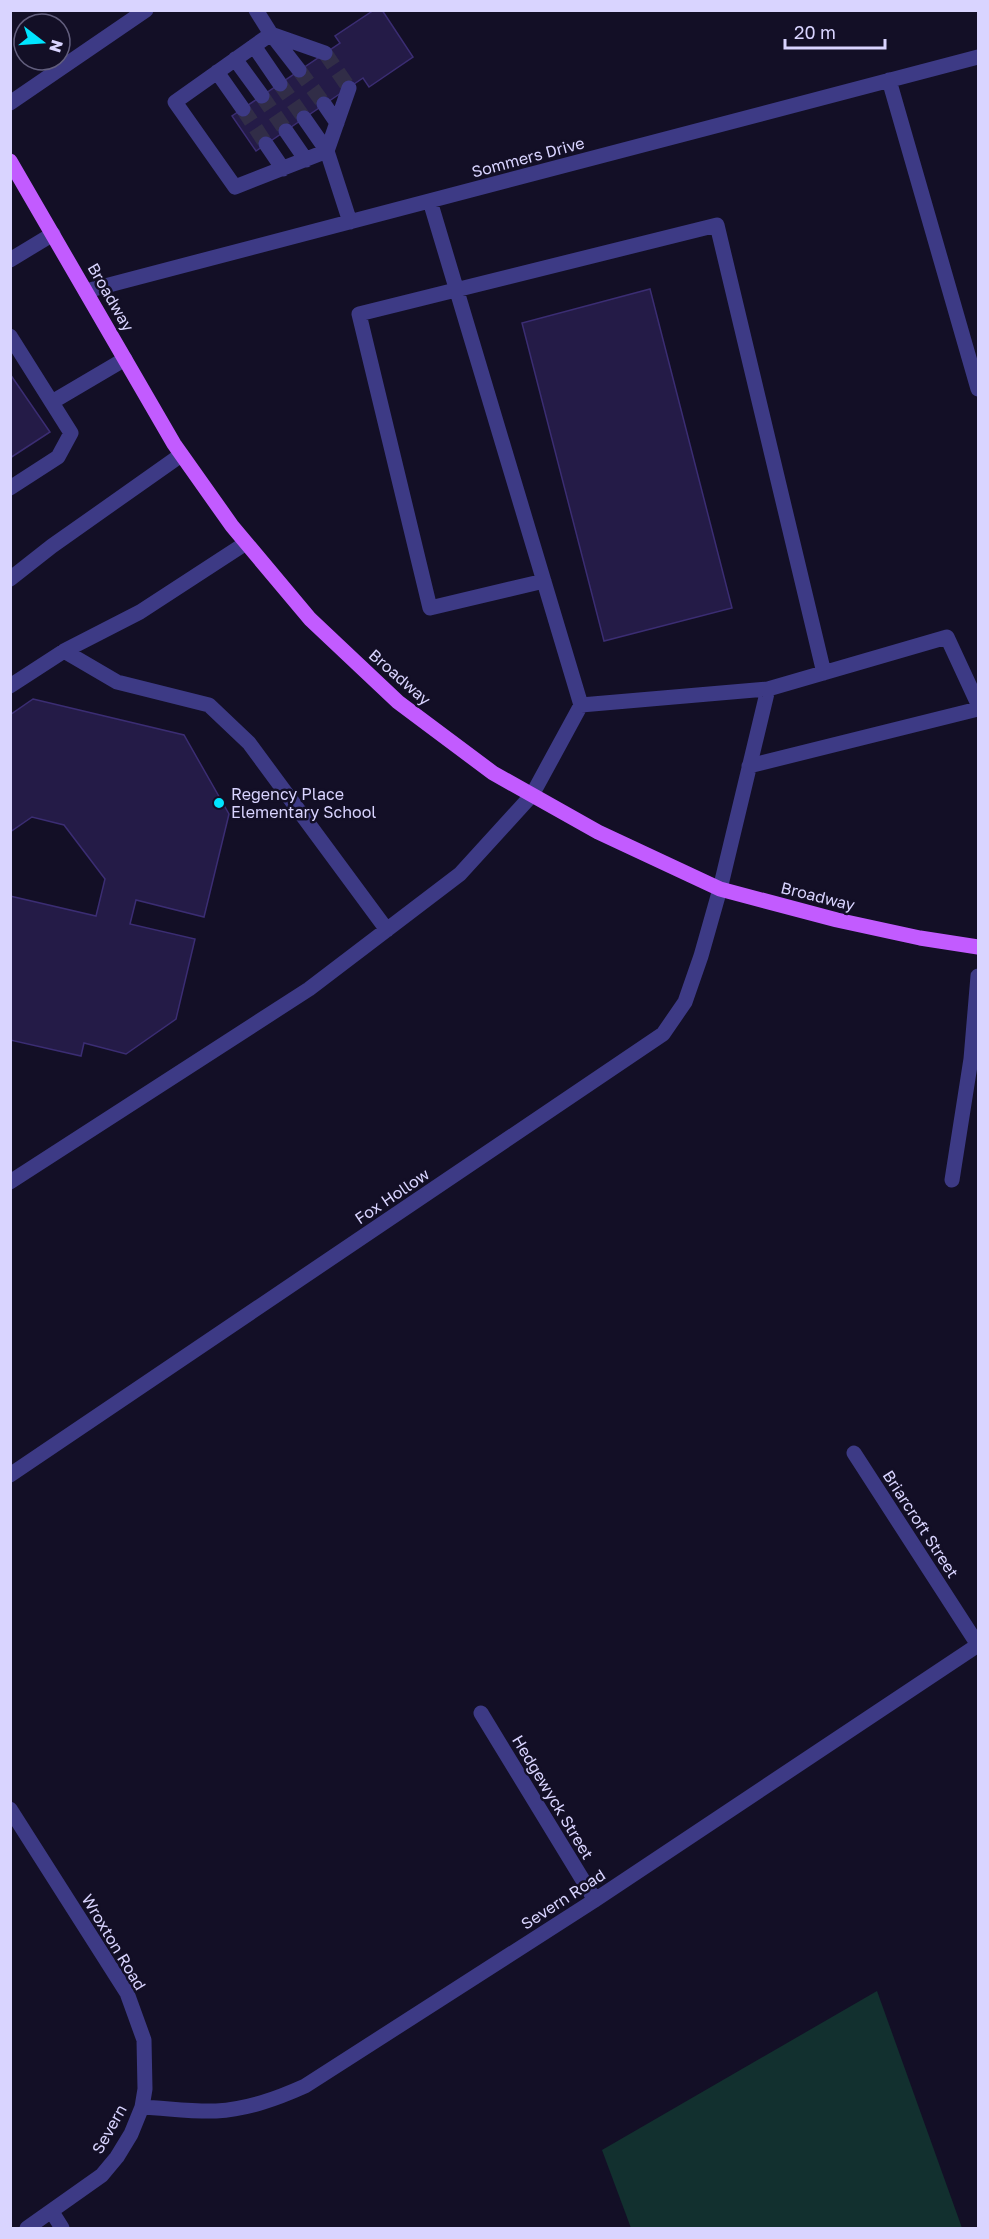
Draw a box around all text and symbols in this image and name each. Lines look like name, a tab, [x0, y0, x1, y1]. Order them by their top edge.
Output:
north arrow	[12, 12, 72, 72]
scale bar	[785, 12, 886, 50]
text: 20 m	[794, 21, 836, 43]
text: N	[45, 38, 68, 55]
street label: Sommers Drive	[469, 132, 587, 182]
street label: Broadway	[83, 259, 139, 335]
street label: Broadway	[365, 645, 435, 709]
place label: Regency Place Elementary School	[231, 784, 376, 822]
marker: Regency Place Elementary School	[212, 796, 226, 810]
street label: Broadway	[779, 877, 857, 915]
street label: Fox Hollow	[351, 1164, 433, 1228]
street label: Briarcroft Street	[879, 1466, 963, 1582]
street label: Hedgewyck Street	[508, 1731, 598, 1863]
street label: Severn Road	[517, 1864, 609, 1934]
street label: Wroxton Road	[77, 1890, 151, 1994]
street label: Severn	[87, 2101, 131, 2157]

